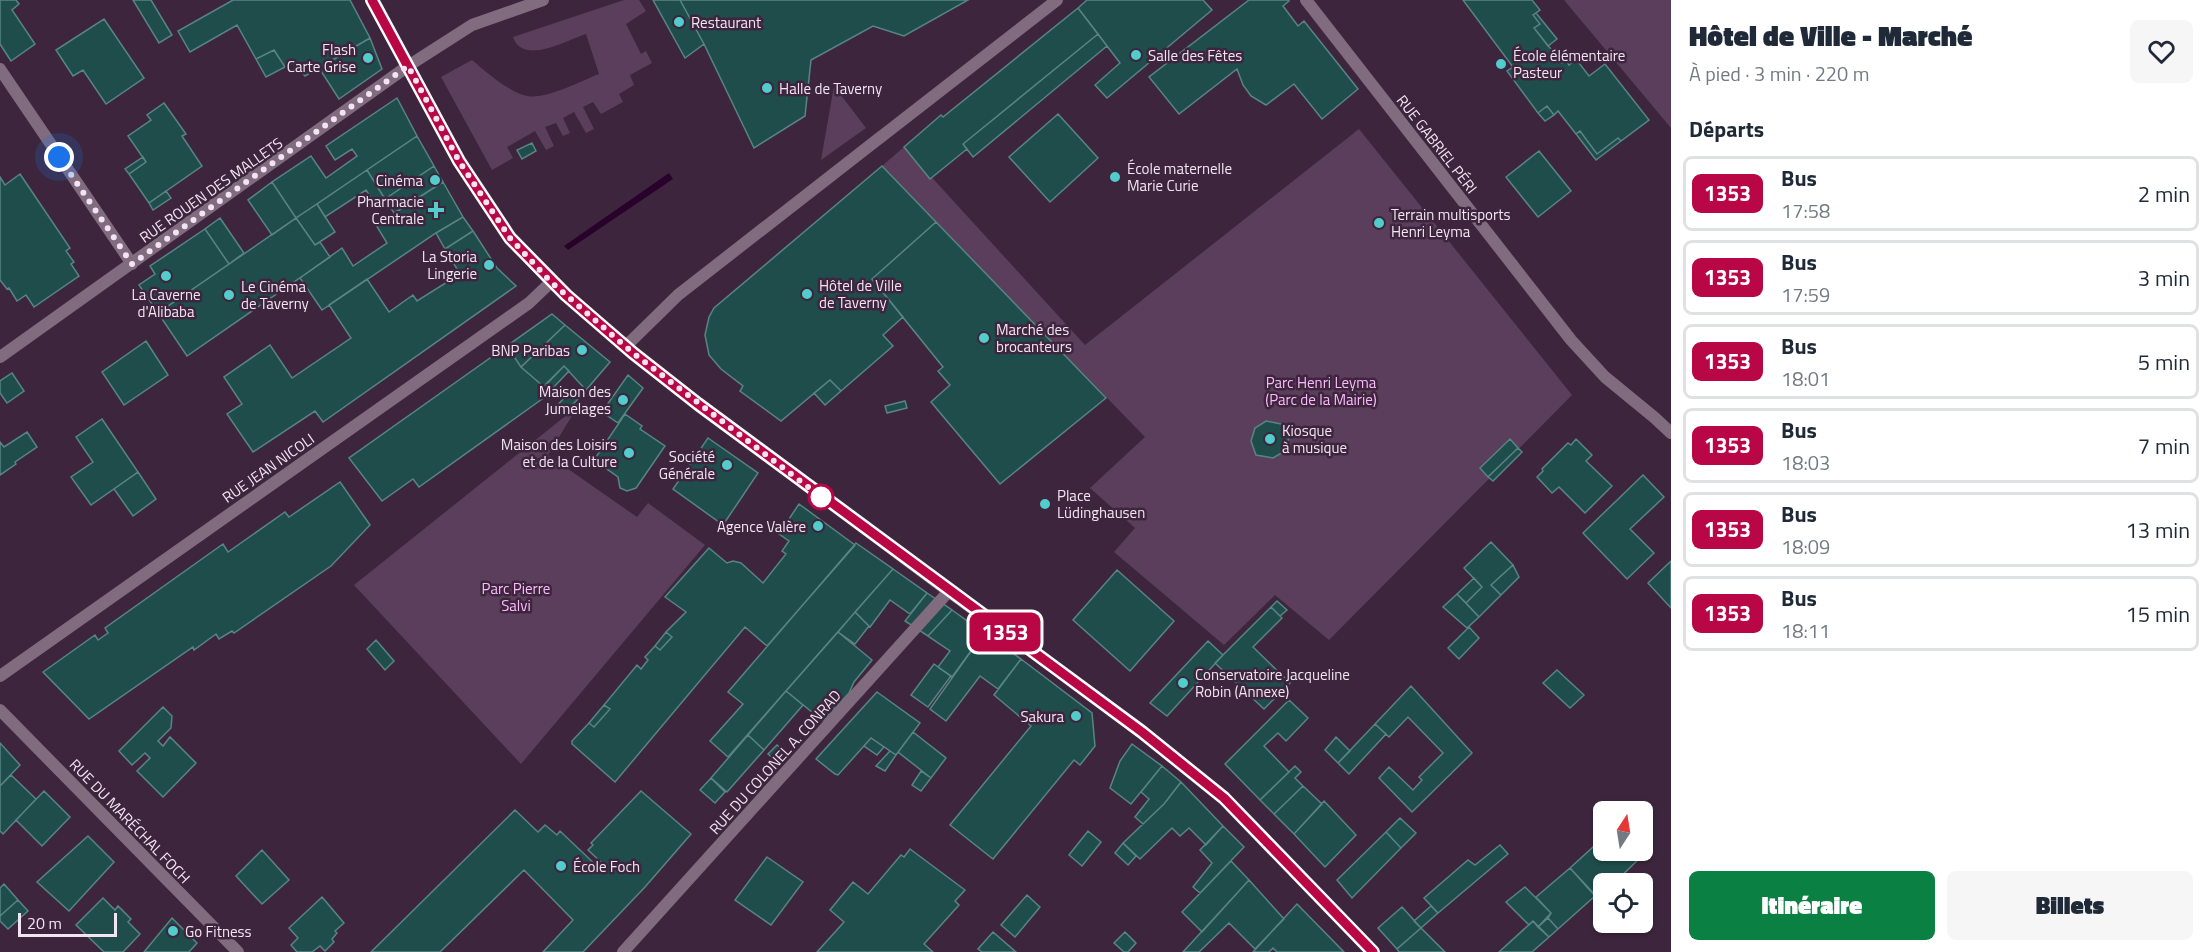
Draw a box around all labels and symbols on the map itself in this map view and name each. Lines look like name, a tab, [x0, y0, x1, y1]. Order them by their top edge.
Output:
place label: Restaurant	[691, 11, 762, 34]
marker: Restaurant	[672, 15, 686, 29]
place label: Flash Carte Grise	[287, 38, 356, 78]
place label: Salle des Fêtes	[1148, 44, 1242, 67]
place label: École élémentaire Pasteur	[1513, 44, 1625, 84]
marker: Salle des Fêtes	[1129, 48, 1143, 62]
marker: Flash Carte Grise	[361, 51, 375, 65]
marker: École élémentaire Pasteur	[1494, 57, 1508, 71]
place label: Halle de Taverny	[779, 77, 882, 100]
marker: Halle de Taverny	[760, 81, 774, 95]
street label: RUE GABRIEL PÉRI	[1391, 90, 1483, 198]
street label: RUE ROUEN DES MALLETS	[135, 132, 287, 248]
your location	[44, 142, 74, 172]
place label: École maternelle Marie Curie	[1127, 157, 1232, 197]
place label: Cinéma	[376, 169, 423, 192]
marker: École maternelle Marie Curie	[1108, 170, 1122, 184]
marker: Cinéma	[428, 173, 442, 187]
place label: Pharmacie Centrale	[357, 190, 424, 230]
marker: Pharmacie Centrale	[429, 203, 443, 217]
place label: Terrain multisports Henri Leyma	[1391, 203, 1510, 243]
marker: Terrain multisports Henri Leyma	[1372, 216, 1386, 230]
place label: La Storia Lingerie	[422, 245, 477, 285]
marker: La Storia Lingerie	[482, 258, 496, 272]
marker: La Caverne d'Alibaba	[159, 269, 173, 283]
place label: Hôtel de Ville de Taverny	[819, 274, 902, 314]
place label: Le Cinéma de Taverny	[241, 275, 309, 315]
place label: La Caverne d'Alibaba	[131, 283, 201, 323]
marker: Hôtel de Ville de Taverny	[800, 287, 814, 301]
marker: Le Cinéma de Taverny	[222, 288, 236, 302]
place label: Marché des brocanteurs	[996, 318, 1072, 358]
marker: Marché des brocanteurs	[977, 331, 991, 345]
place label: BNP Paribas	[491, 339, 570, 362]
marker: BNP Paribas	[575, 343, 589, 357]
park label: Parc Henri Leyma (Parc de la Mairie)	[1265, 371, 1377, 411]
place label: Maison des Jumelages	[539, 380, 611, 420]
marker: Maison des Jumelages	[616, 393, 630, 407]
place label: Kiosque à musique	[1282, 419, 1347, 459]
street label: RUE JEAN NICOLI	[217, 428, 319, 508]
marker: Kiosque à musique	[1263, 432, 1277, 446]
place label: Maison des Loisirs et de la Culture	[501, 433, 617, 473]
place label: Société Générale	[659, 445, 715, 485]
marker: Maison des Loisirs et de la Culture	[622, 446, 636, 460]
marker: Société Générale	[720, 458, 734, 472]
unlabelled marker	[808, 484, 834, 510]
place label: Place Lüdinghausen	[1057, 484, 1145, 524]
marker: Place Lüdinghausen	[1038, 497, 1052, 511]
place label: Agence Valère	[717, 515, 806, 538]
marker: Agence Valère	[811, 519, 825, 533]
park label: Parc Pierre Salvi	[482, 577, 550, 617]
line badge: 1353	[963, 612, 1047, 652]
place label: Conservatoire Jacqueline Robin (Annexe)	[1195, 663, 1350, 703]
marker: Conservatoire Jacqueline Robin (Annexe)	[1176, 676, 1190, 690]
street label: RUE DU COLONEL A. CONRAD	[704, 684, 846, 840]
place label: Sakura	[1020, 705, 1064, 728]
marker: Sakura	[1069, 709, 1083, 723]
street label: RUE DU MARÉCHAL FOCH	[64, 753, 196, 889]
north arrow	[1593, 801, 1653, 861]
place label: École Foch	[573, 855, 640, 878]
marker: École Foch	[554, 859, 568, 873]
scale bar	[18, 910, 117, 938]
place label: Go Fitness	[185, 920, 252, 943]
marker: Go Fitness	[166, 924, 180, 938]

